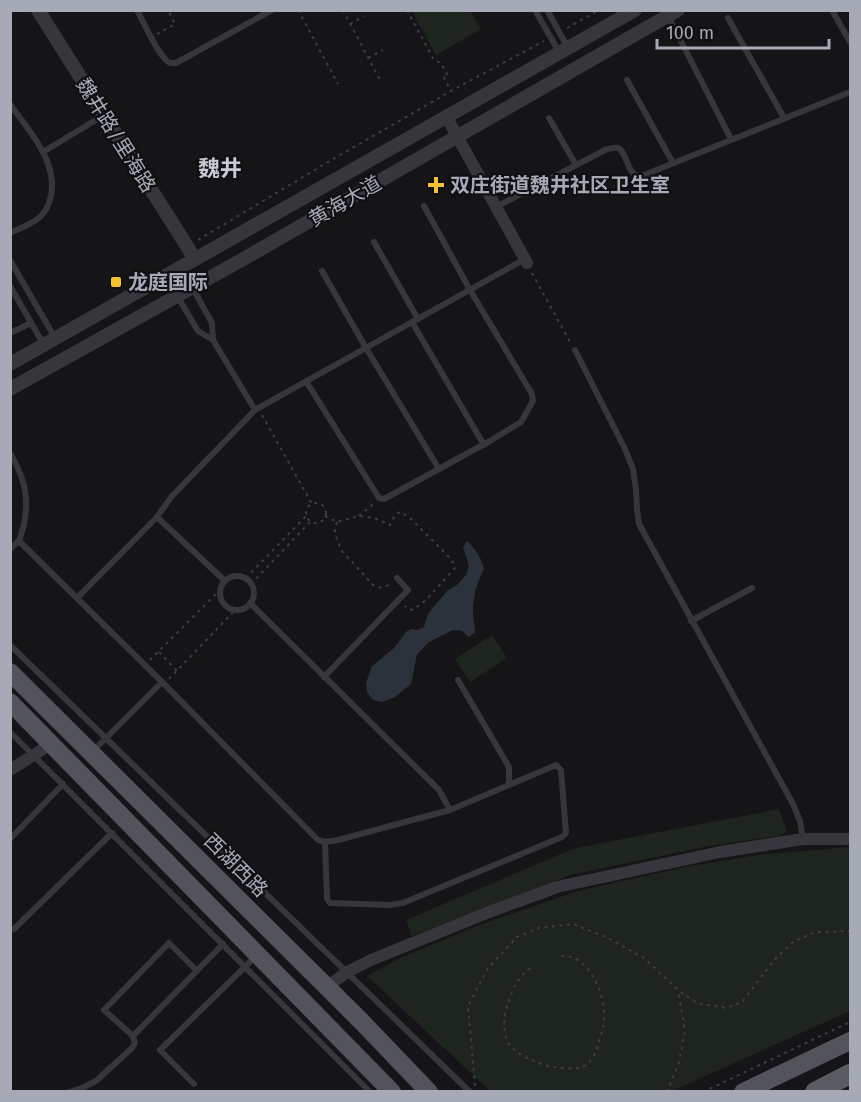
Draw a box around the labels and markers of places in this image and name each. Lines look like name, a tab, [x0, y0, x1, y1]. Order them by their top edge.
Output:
place label: 双庄街道魏井社区卫生室	[450, 173, 670, 197]
marker: 双庄街道魏井社区卫生室	[427, 176, 445, 194]
place label: 龙庭国际	[128, 270, 208, 294]
marker: 龙庭国际	[109, 275, 123, 289]

